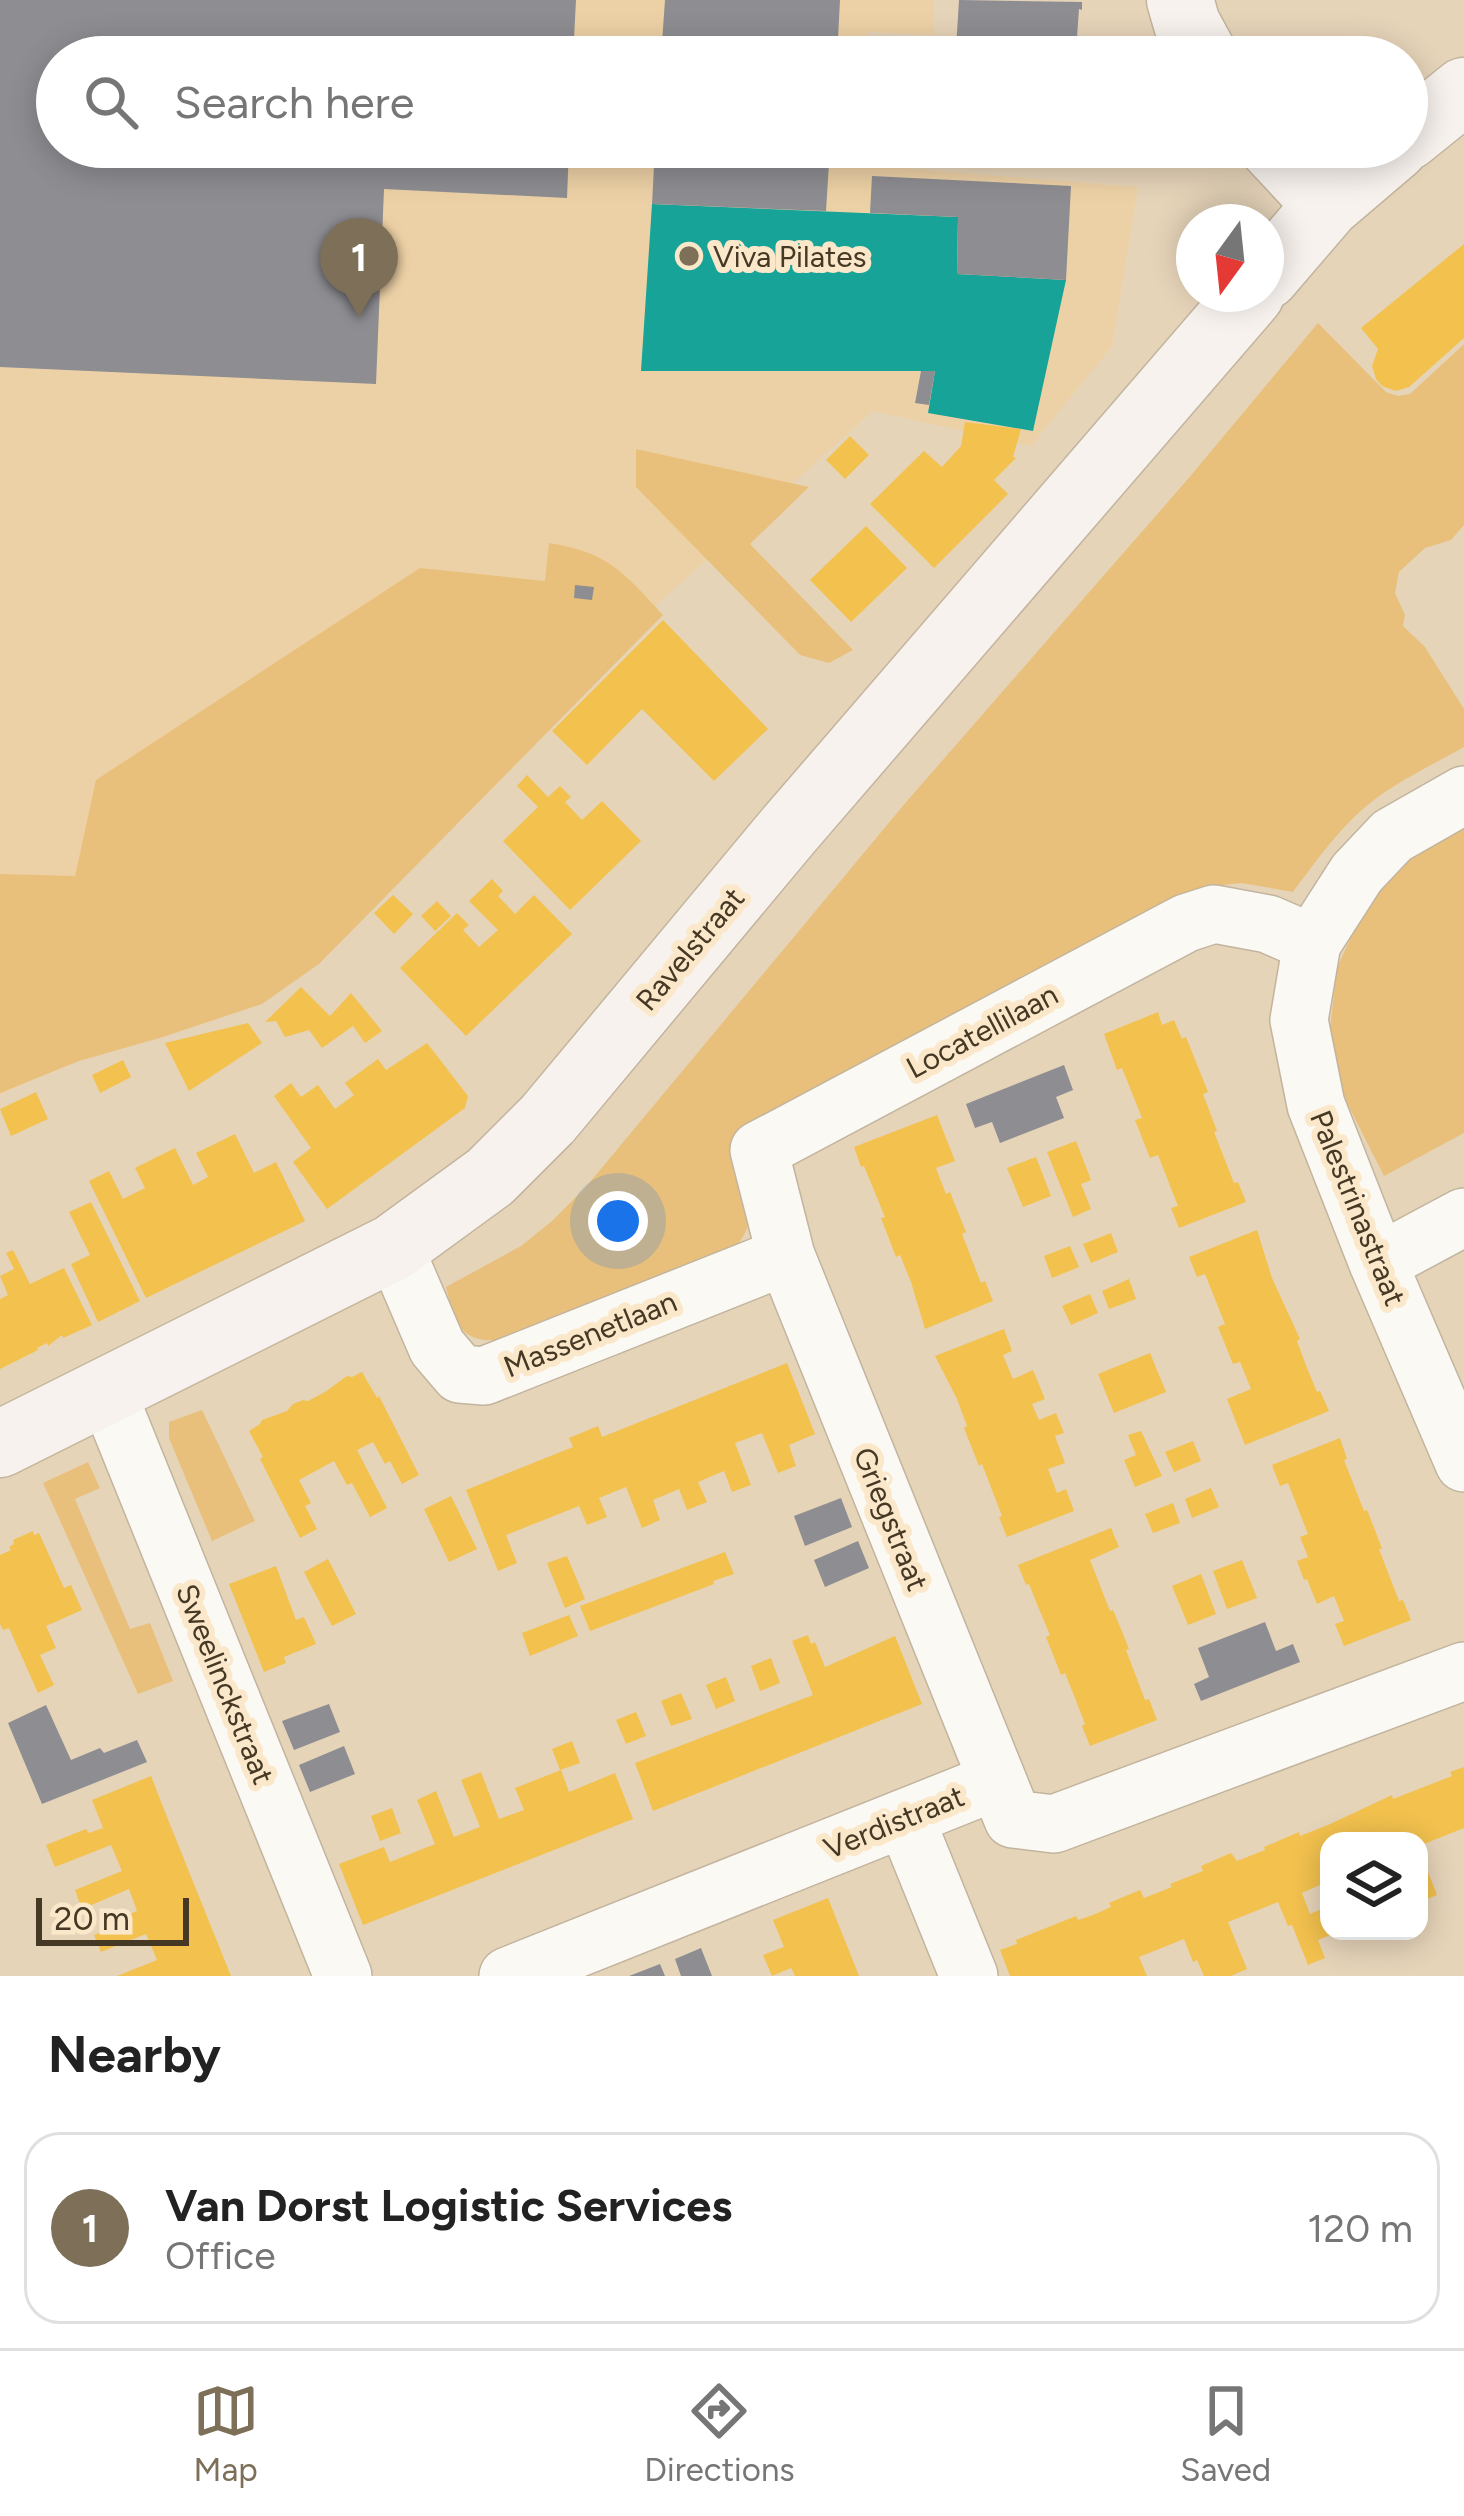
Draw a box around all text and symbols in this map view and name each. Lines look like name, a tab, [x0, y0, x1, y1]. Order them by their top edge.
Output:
search box	[36, 36, 1428, 168]
icon: search	[78, 69, 144, 135]
text: Search here	[174, 75, 414, 129]
north arrow	[1176, 204, 1284, 312]
pin: 1	[320, 218, 398, 317]
place label: Viva Pilates	[713, 238, 867, 275]
marker: Viva Pilates	[676, 243, 702, 269]
street label: Ravelstraat	[628, 880, 752, 1018]
street label: Locatellilaan	[900, 976, 1064, 1086]
street label: Palestrinastraat	[1302, 1105, 1414, 1311]
your location	[588, 1191, 648, 1251]
street label: Massenetlaan	[498, 1282, 682, 1386]
street label: Griegstraat	[846, 1442, 936, 1596]
street label: Sweelinckstraat	[168, 1578, 282, 1790]
street label: Verdistraat	[818, 1777, 970, 1867]
map controls	[1320, 1832, 1428, 1940]
button: layers	[1320, 1832, 1428, 1940]
scale bar	[36, 1892, 189, 1945]
text: 20 m	[54, 1899, 130, 1938]
text: Nearby	[48, 2024, 221, 2085]
text: Van Dorst Logistic Services	[165, 2178, 732, 2232]
text: 1	[82, 2205, 98, 2252]
text: 120 m	[1307, 2205, 1413, 2252]
text: Office	[165, 2232, 276, 2279]
tab: Map	[193, 2378, 259, 2489]
tab: Directions	[644, 2378, 795, 2489]
tab: Saved	[1180, 2378, 1271, 2489]

